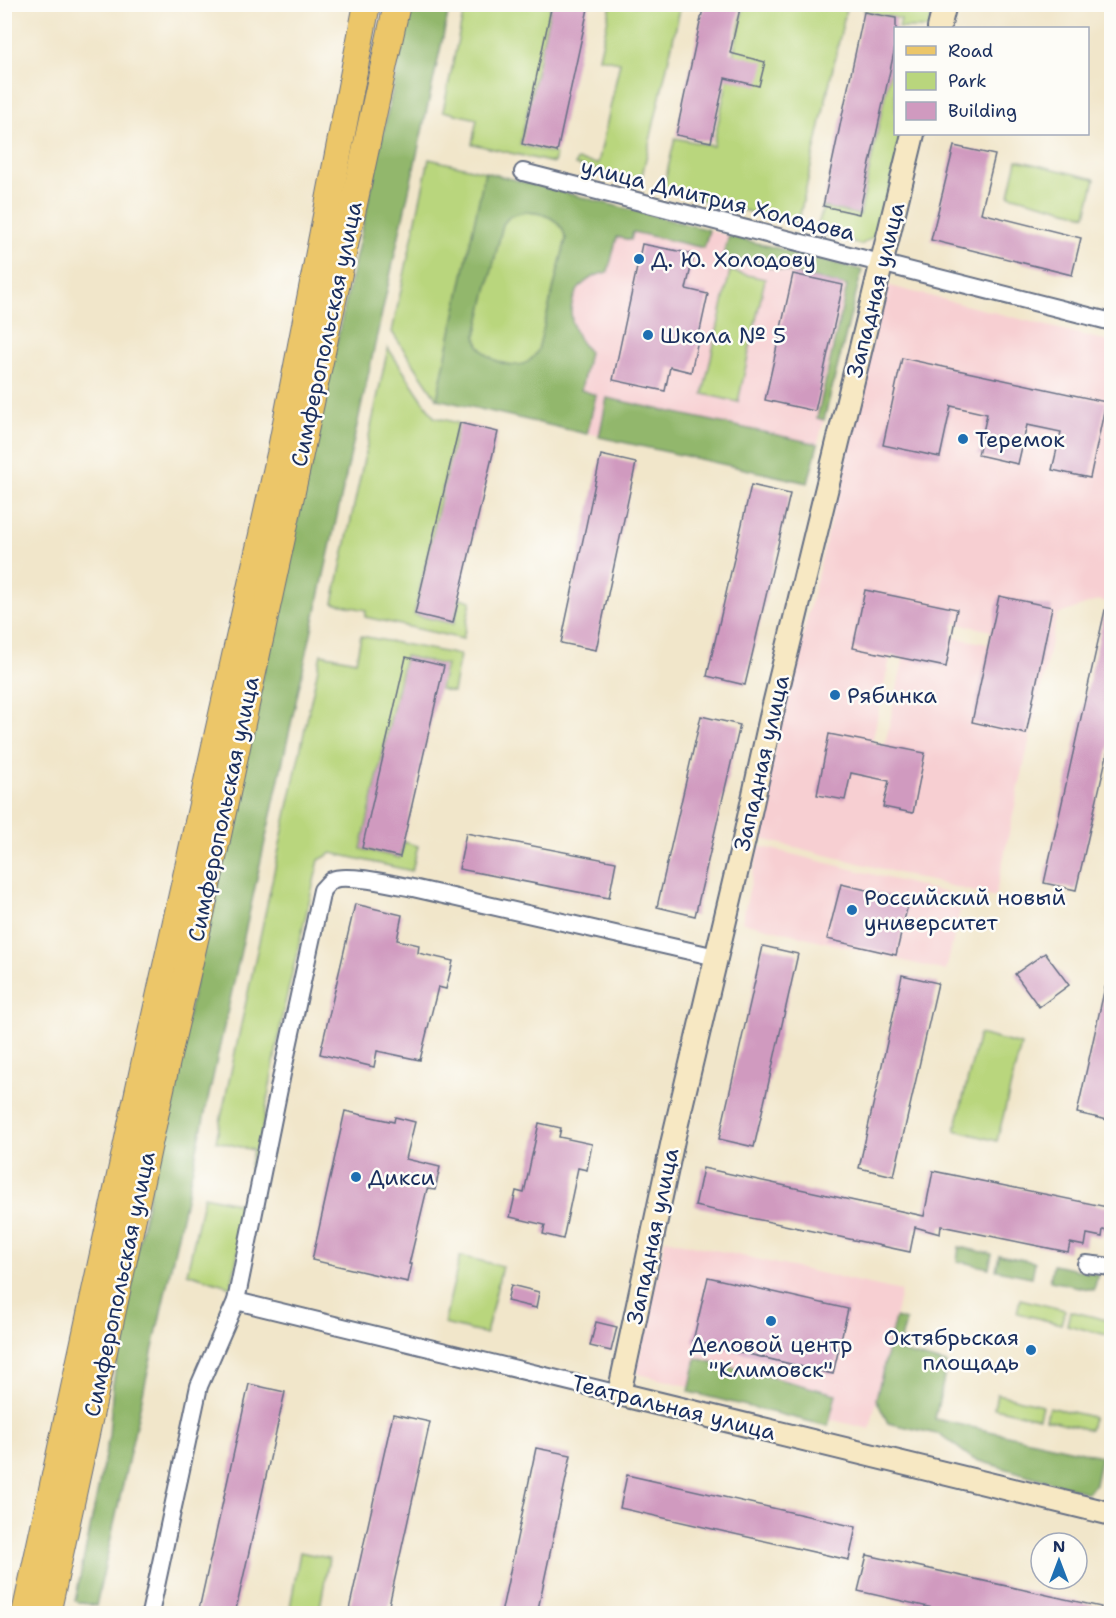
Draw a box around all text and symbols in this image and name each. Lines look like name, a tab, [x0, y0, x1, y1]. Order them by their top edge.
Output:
legend	[894, 27, 1089, 135]
text: Road	[948, 39, 993, 63]
text: Park	[948, 69, 987, 93]
text: Building	[948, 99, 1017, 123]
street label: улица Дмитрия Холодова	[578, 151, 858, 248]
street label: Симферопольская улица	[284, 199, 369, 469]
street label: Западная улица	[840, 199, 911, 381]
place label: Д. Ю. Холодову	[651, 245, 816, 274]
marker: Д. Ю. Холодову	[632, 252, 646, 266]
place label: Школа № 5	[660, 321, 786, 350]
marker: Школа № 5	[641, 328, 655, 342]
place label: Теремок	[975, 425, 1065, 454]
marker: Теремок	[956, 432, 970, 446]
street label: Западная улица	[727, 672, 796, 854]
street label: Симферопольская улица	[181, 674, 266, 944]
place label: Рябинка	[847, 681, 937, 710]
marker: Рябинка	[828, 688, 842, 702]
place label: Российский новый университет	[864, 883, 1066, 937]
marker: Российский новый университет	[845, 903, 859, 917]
street label: Западная улица	[620, 1145, 685, 1327]
street label: Симферопольская улица	[77, 1149, 162, 1419]
place label: Дикси	[368, 1163, 435, 1192]
marker: Дикси	[349, 1170, 363, 1184]
marker: Деловой центр "Климовск"	[764, 1314, 778, 1328]
place label: Октябрьская площадь	[883, 1323, 1019, 1377]
place label: Деловой центр "Климовск"	[689, 1330, 853, 1384]
marker: Октябрьская площадь	[1024, 1343, 1038, 1357]
street label: Театральная улица	[569, 1368, 779, 1447]
north arrow	[1029, 1531, 1089, 1591]
text: N	[1053, 1536, 1065, 1557]

